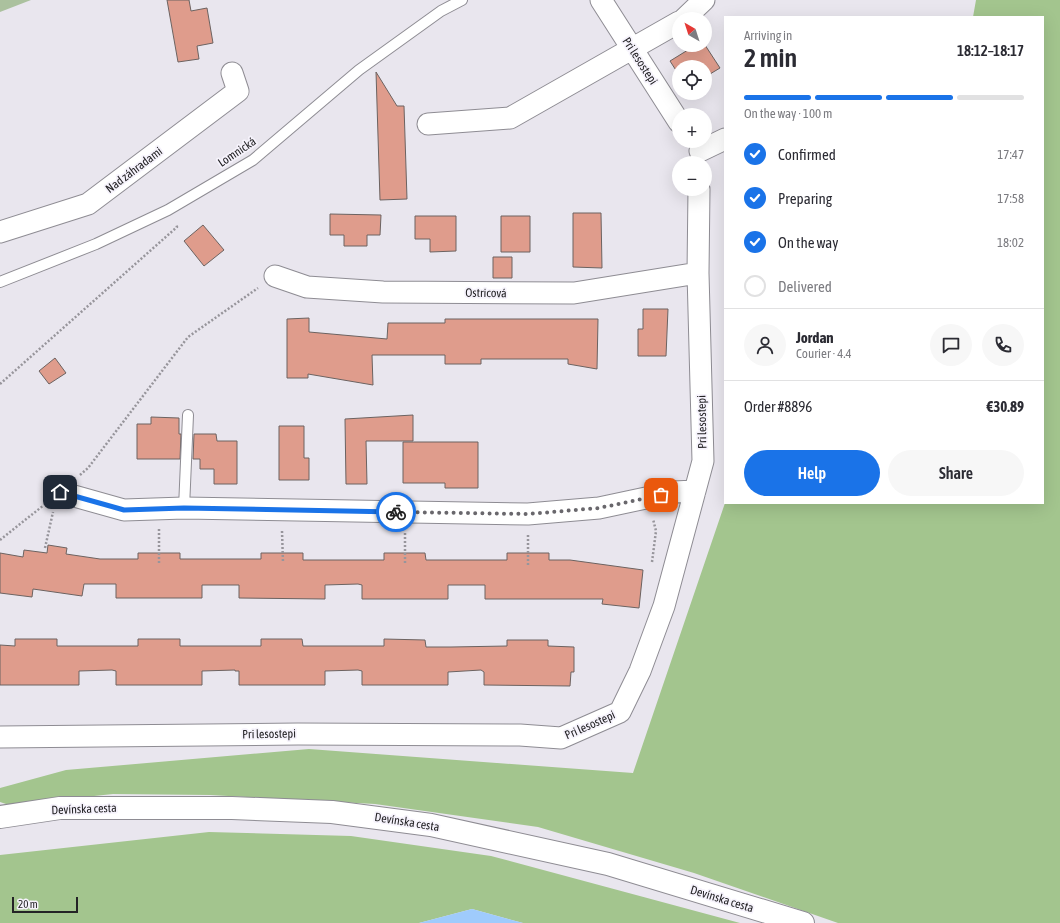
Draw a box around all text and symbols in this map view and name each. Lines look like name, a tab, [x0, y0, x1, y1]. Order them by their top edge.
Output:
north arrow	[672, 12, 712, 52]
map controls	[672, 12, 712, 196]
text: Arriving in	[744, 28, 792, 43]
street label: Pri lesostepi	[620, 35, 660, 87]
text: 18:12–18:17	[957, 42, 1024, 59]
text: 2 min	[744, 43, 797, 73]
button: locate	[672, 60, 712, 100]
text: On the way · 100 m	[744, 106, 832, 121]
button: +	[672, 108, 712, 148]
street label: Lomnická	[215, 134, 259, 170]
icon: check	[744, 143, 766, 165]
street label: Nad záhradami	[103, 144, 165, 196]
text: Confirmed	[778, 146, 836, 163]
text: 17:47	[997, 147, 1024, 162]
button: −	[672, 156, 712, 196]
icon: check	[744, 187, 766, 209]
text: Preparing	[778, 190, 832, 207]
text: 17:58	[997, 191, 1024, 206]
icon: check	[744, 231, 766, 253]
text: On the way	[778, 234, 839, 251]
text: 18:02	[997, 235, 1024, 250]
text: Delivered	[778, 278, 832, 295]
street label: Ostricová	[465, 286, 507, 300]
button: person	[744, 324, 786, 366]
button: chat	[930, 324, 972, 366]
button: phone	[982, 324, 1024, 366]
text: Jordan	[796, 329, 834, 346]
text: Courier · 4.4	[796, 346, 852, 361]
street label: Pri lesostepi	[695, 395, 709, 449]
text: Order #8896	[744, 398, 812, 415]
text: €30.89	[986, 398, 1024, 415]
button: Help	[744, 450, 880, 496]
button: Share	[888, 450, 1024, 496]
pin	[43, 475, 77, 509]
pin	[644, 478, 678, 512]
icon: home	[49, 481, 71, 503]
icon: bag	[650, 484, 672, 506]
courier	[376, 492, 416, 532]
icon: bike	[385, 501, 407, 523]
street label: Pri lesostepi	[563, 708, 617, 742]
street label: Pri lesostepi	[242, 727, 296, 741]
street label: Devínska cesta	[51, 801, 117, 817]
street label: Devínska cesta	[374, 810, 440, 834]
street label: Devínska cesta	[689, 883, 755, 915]
scale bar	[12, 895, 78, 914]
text: 20 m	[18, 898, 38, 910]

